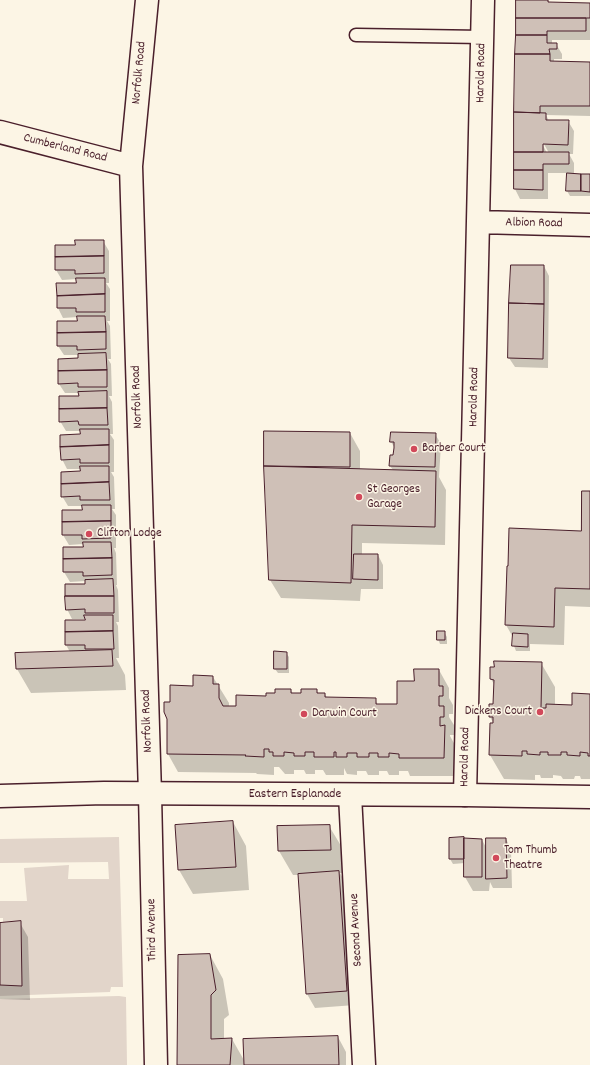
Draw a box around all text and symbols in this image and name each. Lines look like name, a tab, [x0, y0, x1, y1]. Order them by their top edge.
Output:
street label: Norfolk Road	[129, 41, 151, 105]
street label: Harold Road	[474, 43, 490, 103]
street label: Cumberland Road	[22, 131, 108, 167]
street label: Albion Road	[505, 216, 563, 232]
street label: Norfolk Road	[129, 365, 147, 429]
street label: Harold Road	[467, 367, 483, 427]
place label: Barber Court	[422, 441, 486, 457]
marker: Barber Court	[409, 444, 419, 454]
place label: St Georges Garage	[367, 482, 420, 513]
marker: St Georges Garage	[354, 492, 364, 502]
place label: Clifton Lodge	[97, 526, 162, 542]
marker: Clifton Lodge	[84, 529, 94, 539]
street label: Norfolk Road	[139, 689, 157, 753]
place label: Dickens Court	[465, 704, 532, 720]
place label: Darwin Court	[312, 706, 377, 722]
marker: Dickens Court	[535, 707, 545, 717]
marker: Darwin Court	[299, 709, 309, 719]
street label: Harold Road	[458, 727, 474, 787]
street label: Eastern Esplanade	[249, 787, 341, 803]
place label: Tom Thumb Theatre	[504, 843, 557, 874]
marker: Tom Thumb Theatre	[491, 853, 501, 863]
street label: Second Avenue	[347, 893, 367, 967]
street label: Third Avenue	[145, 898, 161, 962]

